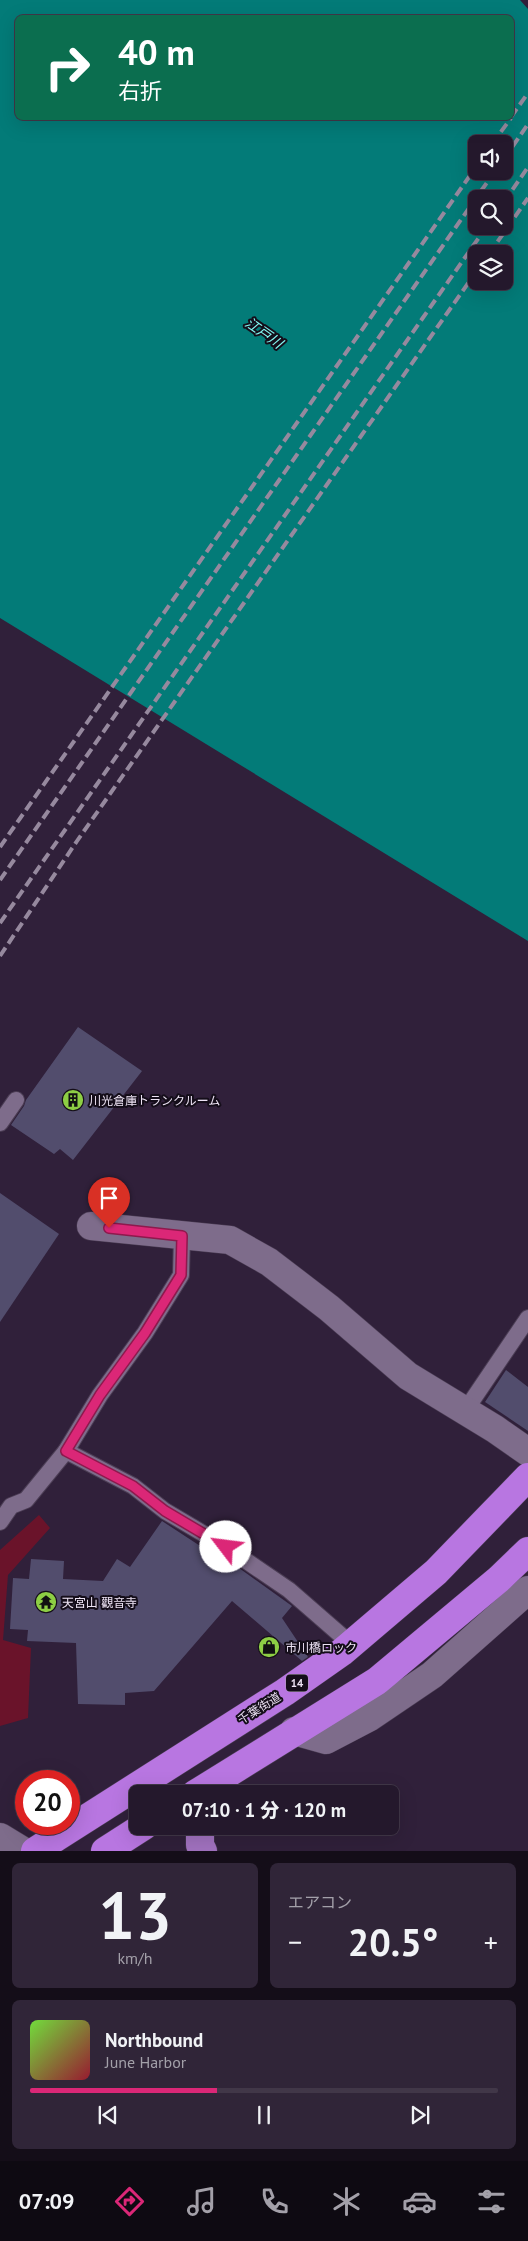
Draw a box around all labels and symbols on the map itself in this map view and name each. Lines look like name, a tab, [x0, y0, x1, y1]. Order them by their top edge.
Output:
water label: 江戸川	[242, 314, 288, 354]
building icon: 川光倉庫トランクルーム	[61, 1088, 85, 1112]
place label: 川光倉庫トランクルーム	[89, 1093, 220, 1108]
pin	[88, 1177, 130, 1228]
position arrow	[199, 1520, 251, 1572]
temple icon: 天宮山 觀音寺	[34, 1590, 58, 1614]
place label: 天宮山 觀音寺	[62, 1595, 137, 1610]
shop icon: 市川橋ロック	[257, 1635, 281, 1659]
place label: 市川橋ロック	[285, 1640, 357, 1655]
road number: 14	[286, 1675, 308, 1692]
street label: 千葉街道	[235, 1689, 283, 1727]
speed limit sign: 20	[15, 1770, 80, 1835]

